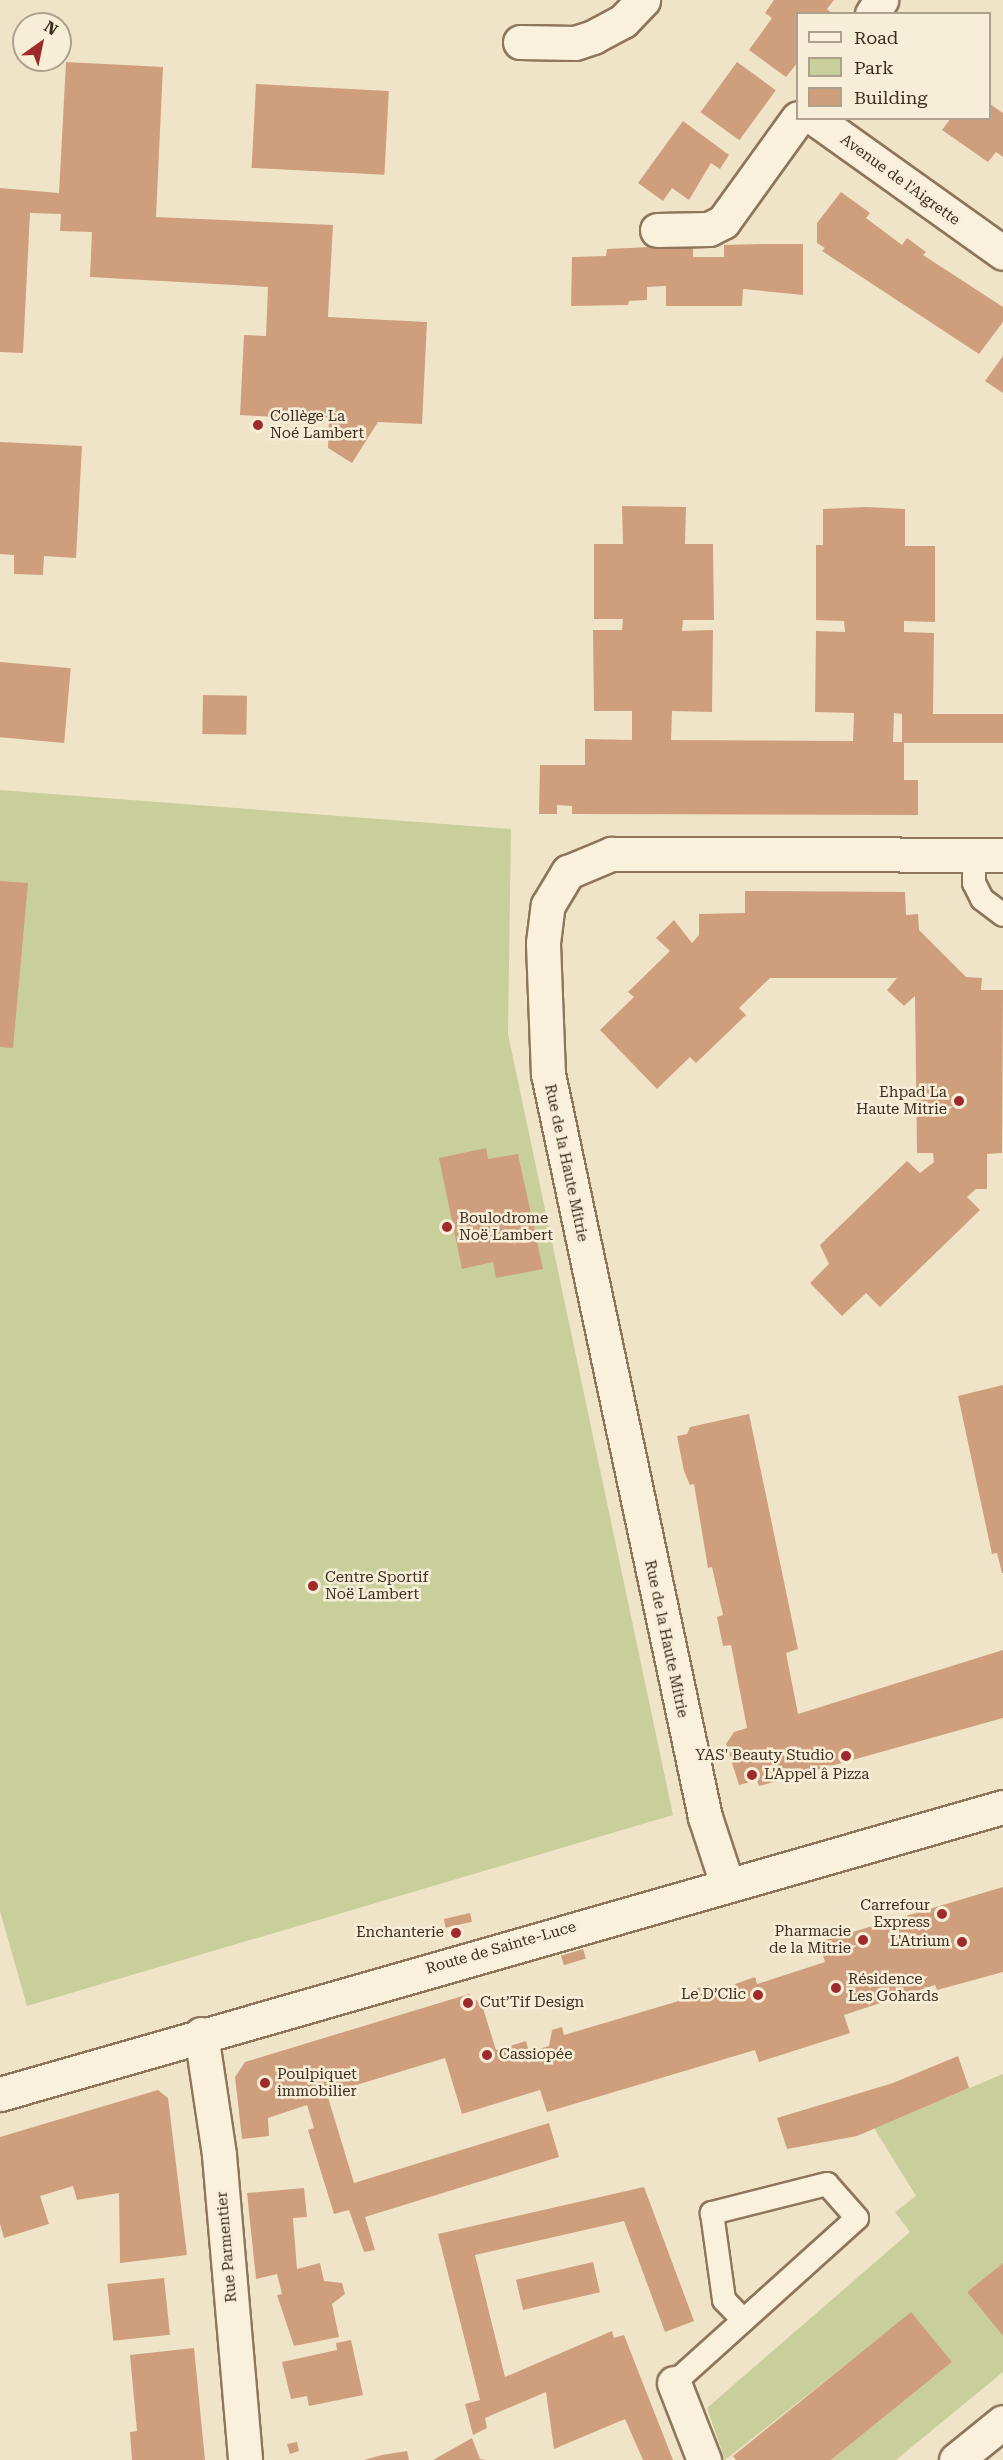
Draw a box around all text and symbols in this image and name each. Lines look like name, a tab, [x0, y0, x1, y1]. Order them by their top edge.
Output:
north arrow	[12, 12, 72, 72]
legend	[796, 12, 991, 120]
text: N	[41, 17, 61, 39]
text: Road	[854, 27, 898, 48]
text: Park	[854, 57, 894, 78]
text: Building	[854, 87, 928, 108]
street label: Avenue de l'Aigrette	[837, 131, 963, 229]
place label: Collège La Noé Lambert	[270, 407, 364, 442]
marker: Collège La Noé Lambert	[251, 418, 265, 432]
street label: Rue de la Haute Mitrie	[540, 1082, 592, 1244]
place label: Ehpad La Haute Mitrie	[856, 1083, 947, 1118]
marker: Ehpad La Haute Mitrie	[952, 1094, 966, 1108]
place label: Boulodrome Noë Lambert	[459, 1209, 553, 1244]
marker: Boulodrome Noë Lambert	[440, 1220, 454, 1234]
street label: Rue de la Haute Mitrie	[640, 1558, 692, 1720]
place label: Centre Sportif Noë Lambert	[325, 1568, 428, 1603]
marker: Centre Sportif Noë Lambert	[306, 1579, 320, 1593]
place label: YAS' Beauty Studio	[695, 1747, 834, 1765]
marker: YAS' Beauty Studio	[839, 1749, 853, 1763]
place label: L'Appel â Pizza	[764, 1766, 869, 1784]
marker: L'Appel â Pizza	[745, 1768, 759, 1782]
place label: Carrefour Express	[860, 1896, 930, 1931]
marker: Carrefour Express	[935, 1907, 949, 1921]
street label: Route de Sainte-Luce	[424, 1918, 578, 1978]
place label: Pharmacie de la Mitrie	[769, 1922, 851, 1957]
place label: Enchanterie	[356, 1924, 444, 1942]
marker: Enchanterie	[449, 1926, 463, 1940]
marker: Pharmacie de la Mitrie	[856, 1933, 870, 1947]
place label: L'Atrium	[890, 1933, 950, 1951]
marker: L'Atrium	[955, 1935, 969, 1949]
place label: Résidence Les Gohards	[848, 1970, 938, 2005]
marker: Résidence Les Gohards	[829, 1981, 843, 1995]
place label: Le D’Clic	[681, 1986, 746, 2004]
marker: Le D’Clic	[751, 1988, 765, 2002]
place label: Cut’Tif Design	[480, 1994, 584, 2012]
marker: Cut’Tif Design	[461, 1996, 475, 2010]
place label: Cassiopée	[499, 2046, 572, 2064]
marker: Cassiopée	[480, 2048, 494, 2062]
place label: Poulpiquet immobilier	[277, 2065, 357, 2100]
marker: Poulpiquet immobilier	[258, 2076, 272, 2090]
street label: Rue Parmentier	[213, 2191, 241, 2303]

